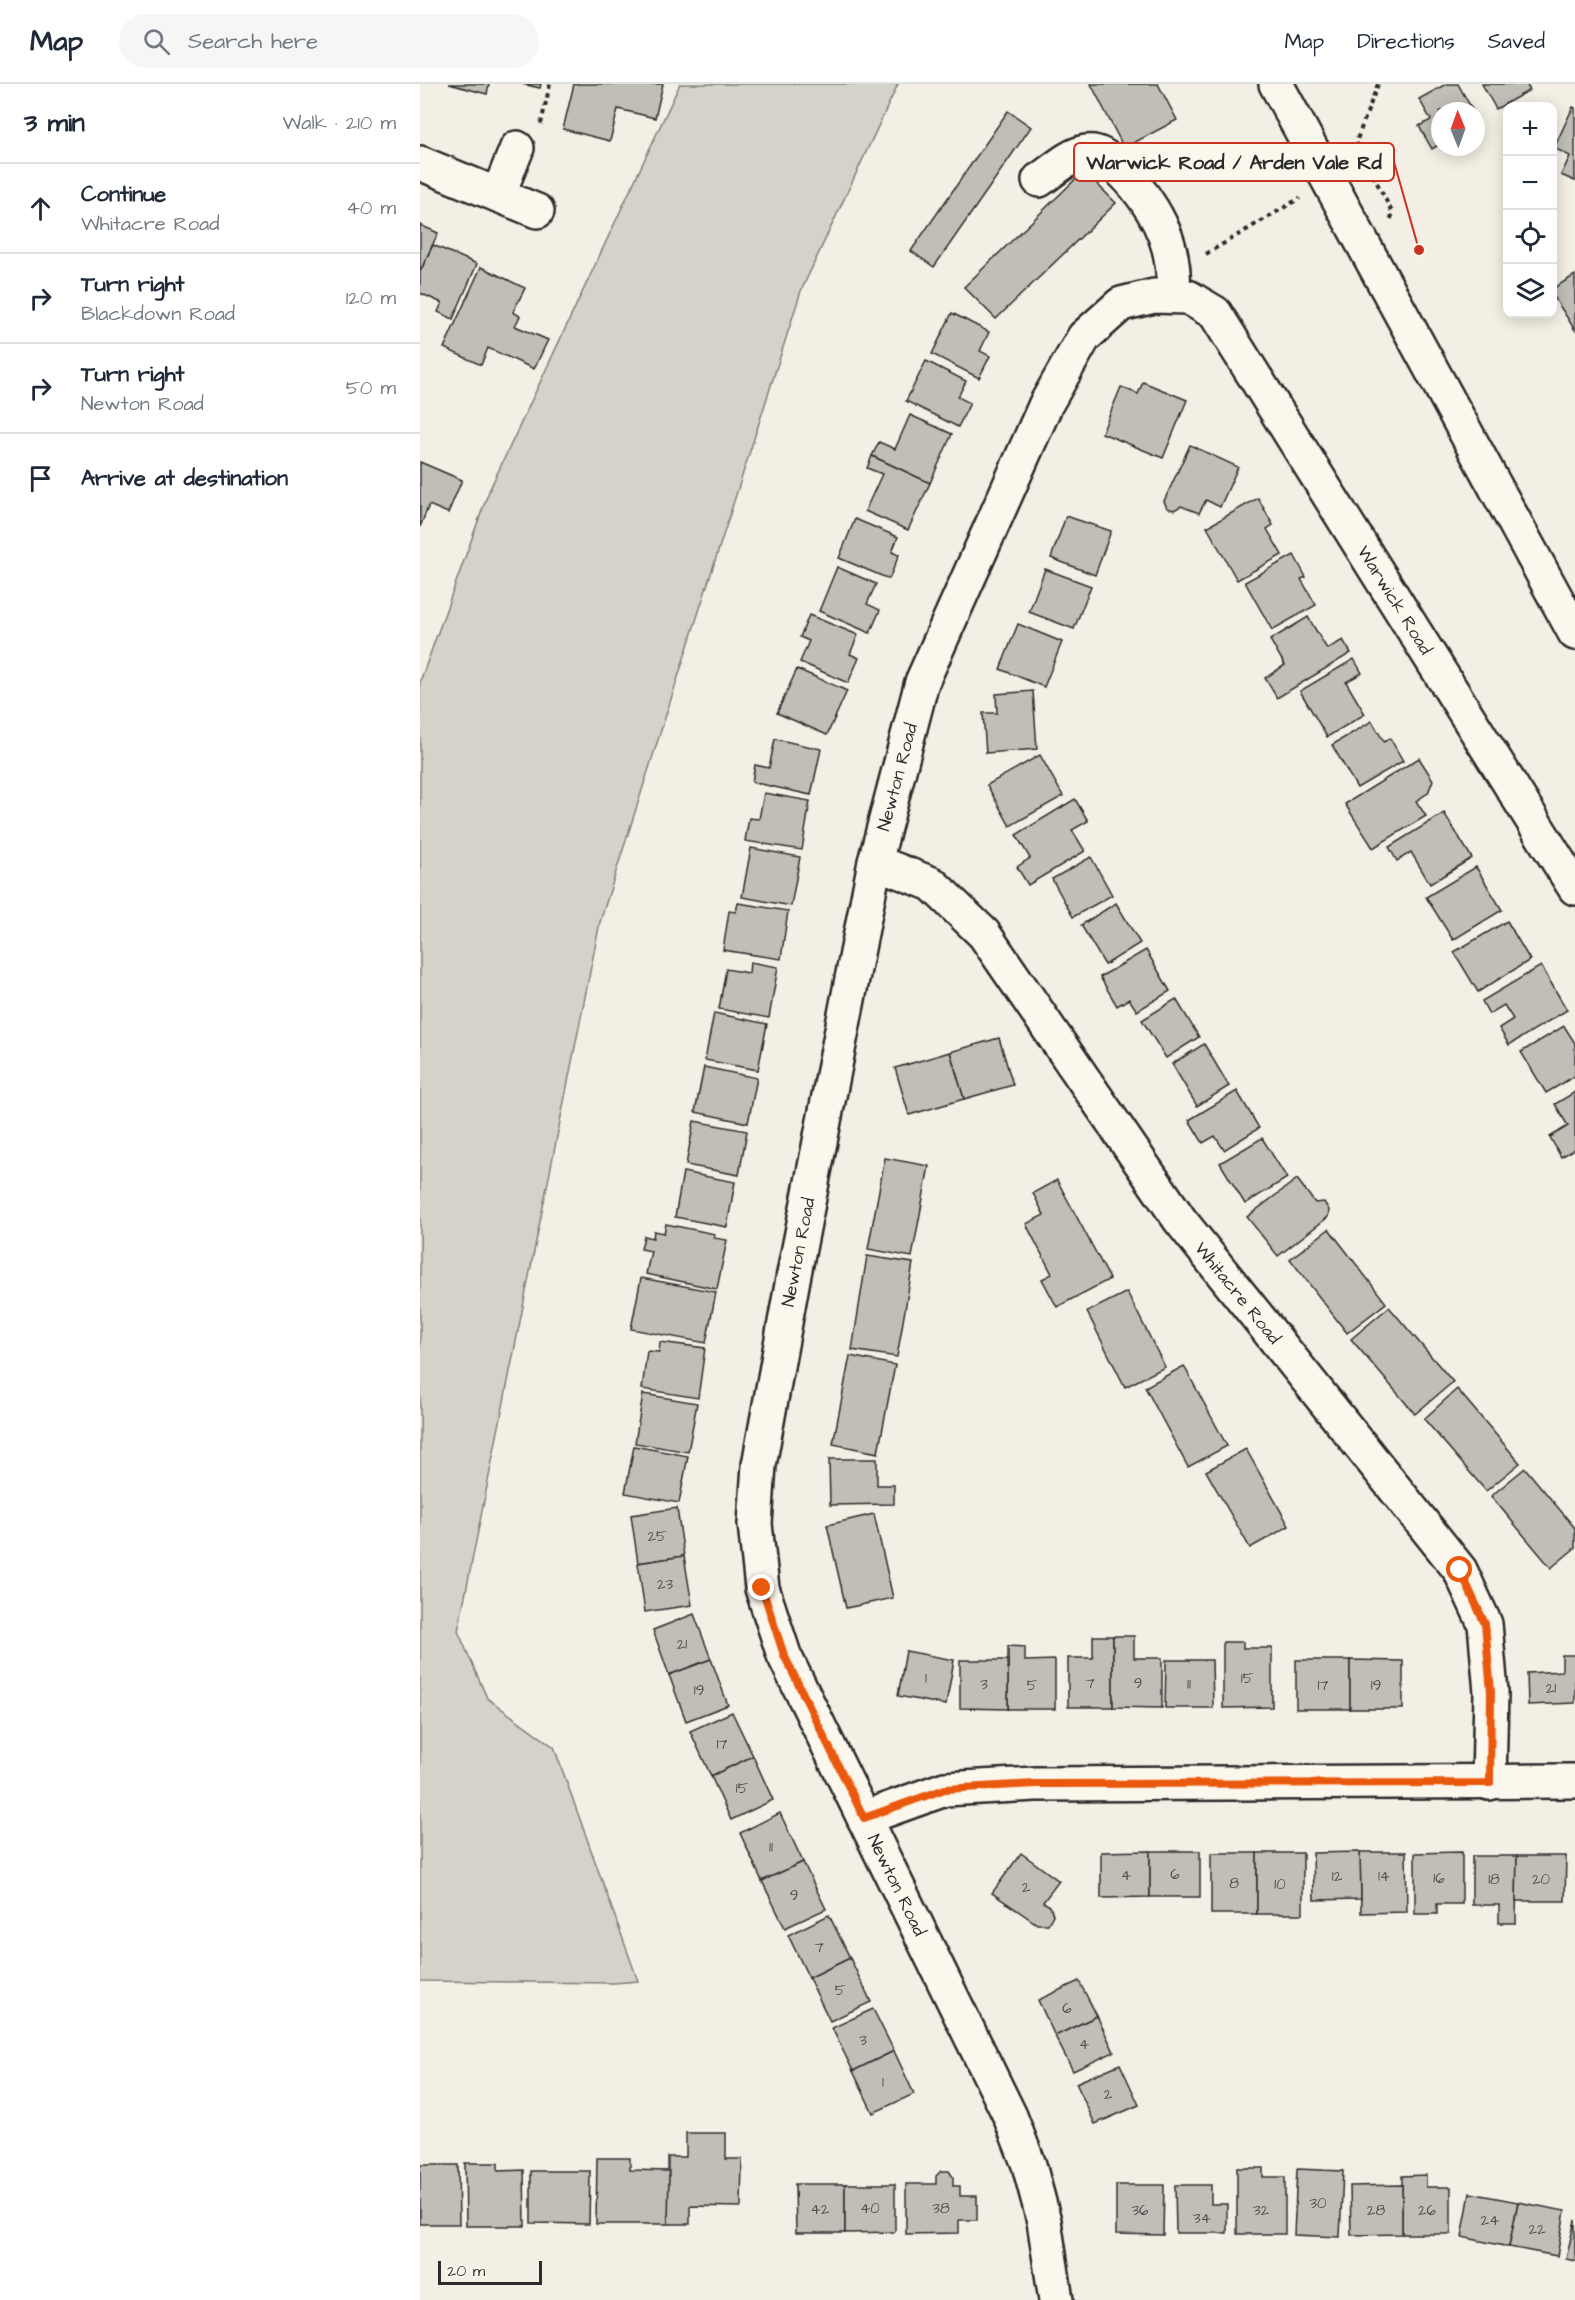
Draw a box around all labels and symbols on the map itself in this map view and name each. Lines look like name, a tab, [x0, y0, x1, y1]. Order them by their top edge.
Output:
north arrow	[1431, 102, 1485, 156]
callout: Warwick Road / Arden Vale Rd	[1074, 143, 1394, 181]
text: Warwick Road / Arden Vale Rd	[1085, 149, 1382, 177]
street label: Warwick Road	[1351, 541, 1438, 660]
street label: Newton Road	[871, 721, 924, 834]
street label: Newton Road	[776, 1195, 821, 1309]
street label: Whitacre Road	[1189, 1237, 1287, 1350]
house number: 25	[647, 1526, 667, 1547]
route start	[1446, 1556, 1472, 1582]
house number: 23	[657, 1574, 673, 1595]
route end	[748, 1574, 774, 1600]
house number: 21	[677, 1634, 687, 1655]
house number: 1	[925, 1668, 927, 1689]
house number: 15	[1241, 1668, 1254, 1689]
house number: 7	[1085, 1673, 1095, 1694]
house number: 9	[1134, 1673, 1142, 1694]
house number: 3	[980, 1674, 988, 1695]
house number: 11	[1187, 1674, 1191, 1695]
house number: 5	[1027, 1675, 1038, 1696]
house number: 17	[1317, 1675, 1329, 1696]
house number: 19	[1371, 1675, 1381, 1696]
house number: 21	[1546, 1678, 1556, 1699]
house number: 19	[694, 1680, 704, 1701]
house number: 17	[716, 1734, 728, 1755]
house number: 15	[736, 1778, 749, 1799]
street label: Newton Road	[861, 1830, 932, 1940]
house number: 11	[769, 1837, 773, 1858]
house number: 6	[1170, 1864, 1180, 1885]
house number: 4	[1121, 1865, 1131, 1886]
house number: 12	[1332, 1866, 1343, 1887]
house number: 14	[1378, 1866, 1390, 1887]
house number: 16	[1433, 1868, 1445, 1889]
house number: 18	[1488, 1869, 1500, 1890]
house number: 20	[1532, 1869, 1551, 1890]
house number: 8	[1229, 1873, 1239, 1894]
house number: 10	[1274, 1874, 1286, 1895]
house number: 2	[1022, 1877, 1031, 1898]
house number: 9	[790, 1885, 798, 1906]
house number: 7	[814, 1937, 824, 1958]
house number: 5	[835, 1980, 846, 2001]
house number: 6	[1062, 1998, 1072, 2019]
house number: 3	[859, 2030, 867, 2051]
house number: 4	[1079, 2034, 1089, 2055]
house number: 1	[882, 2072, 884, 2093]
house number: 2	[1104, 2084, 1113, 2105]
house number: 30	[1309, 2193, 1327, 2214]
house number: 40	[860, 2198, 880, 2219]
house number: 38	[932, 2198, 950, 2219]
house number: 42	[811, 2199, 830, 2220]
house number: 36	[1131, 2200, 1149, 2221]
house number: 32	[1253, 2200, 1270, 2221]
house number: 28	[1367, 2200, 1385, 2221]
house number: 26	[1418, 2200, 1437, 2221]
house number: 34	[1193, 2208, 1211, 2229]
house number: 24	[1481, 2210, 1499, 2231]
house number: 22	[1528, 2219, 1546, 2240]
scale bar	[438, 2258, 542, 2286]

